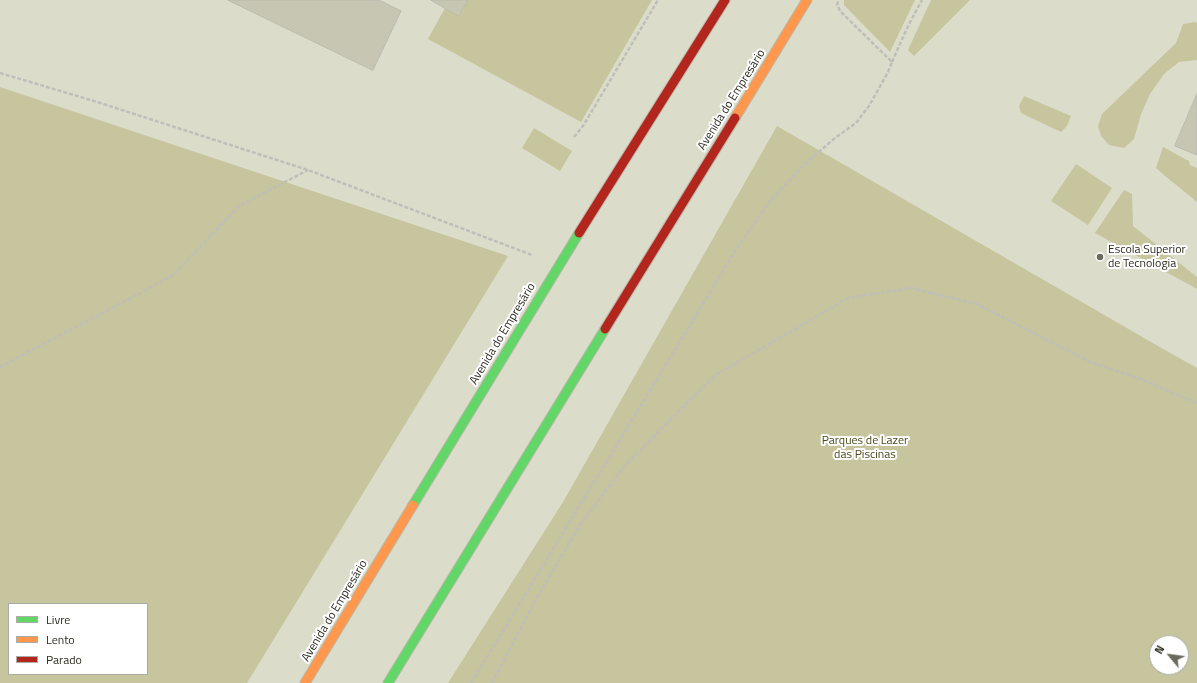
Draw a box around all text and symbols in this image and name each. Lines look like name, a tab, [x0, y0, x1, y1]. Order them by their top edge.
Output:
street label: Avenida do Empresário	[695, 47, 769, 153]
place label: Escola Superior de Tecnologia	[1108, 243, 1186, 271]
marker: Escola Superior de Tecnologia	[1095, 252, 1105, 262]
street label: Avenida do Empresário	[467, 281, 539, 387]
park label: Parques de Lazer das Piscinas	[822, 434, 908, 462]
street label: Avenida do Empresário	[299, 558, 371, 664]
legend	[8, 603, 148, 675]
text: Livre	[46, 610, 70, 629]
text: Lento	[46, 630, 75, 649]
north arrow	[1149, 635, 1189, 675]
text: N	[1151, 642, 1168, 657]
text: Parado	[46, 650, 82, 669]

